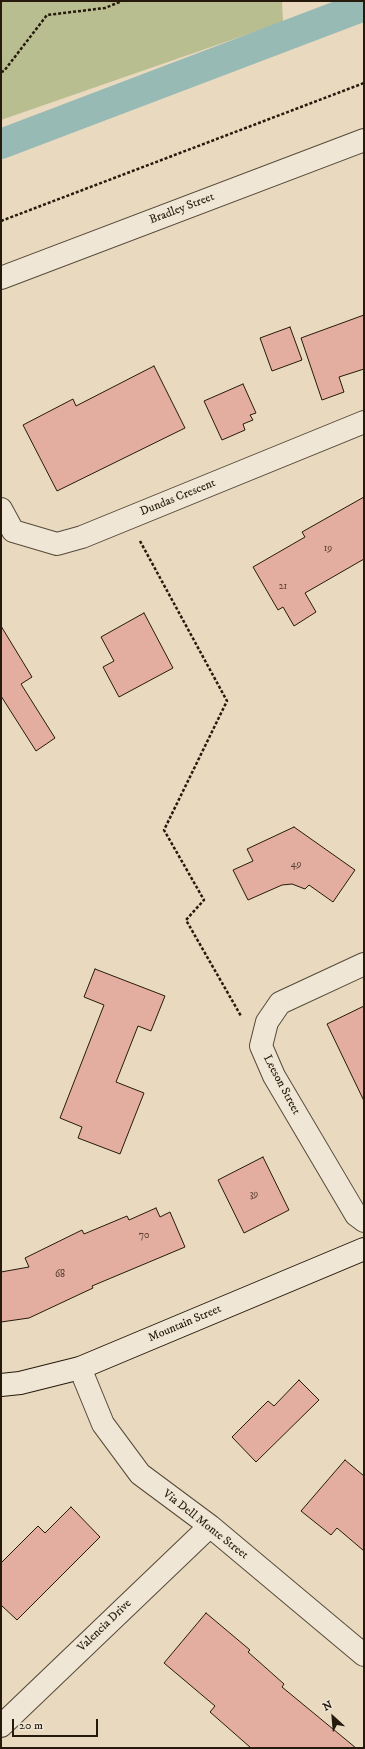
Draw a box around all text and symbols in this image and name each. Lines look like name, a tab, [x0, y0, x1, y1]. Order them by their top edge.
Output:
street label: Bradley Street	[148, 190, 216, 228]
street label: Dundas Crescent	[138, 476, 218, 520]
house number: 19	[324, 543, 332, 555]
house number: 21	[279, 581, 287, 593]
house number: 49	[291, 859, 301, 871]
street label: Leeson Street	[259, 1053, 303, 1117]
house number: 39	[250, 1189, 258, 1201]
house number: 70	[139, 1230, 149, 1242]
house number: 68	[55, 1269, 65, 1281]
street label: Mountain Street	[146, 1302, 224, 1346]
street label: Via Dell Monte Street	[159, 1487, 251, 1563]
street label: Valencia Drive	[75, 1597, 135, 1655]
north arrow	[313, 1697, 353, 1737]
text: N	[321, 1698, 335, 1714]
scale bar	[14, 1711, 100, 1737]
text: 20 m	[19, 1718, 43, 1733]

